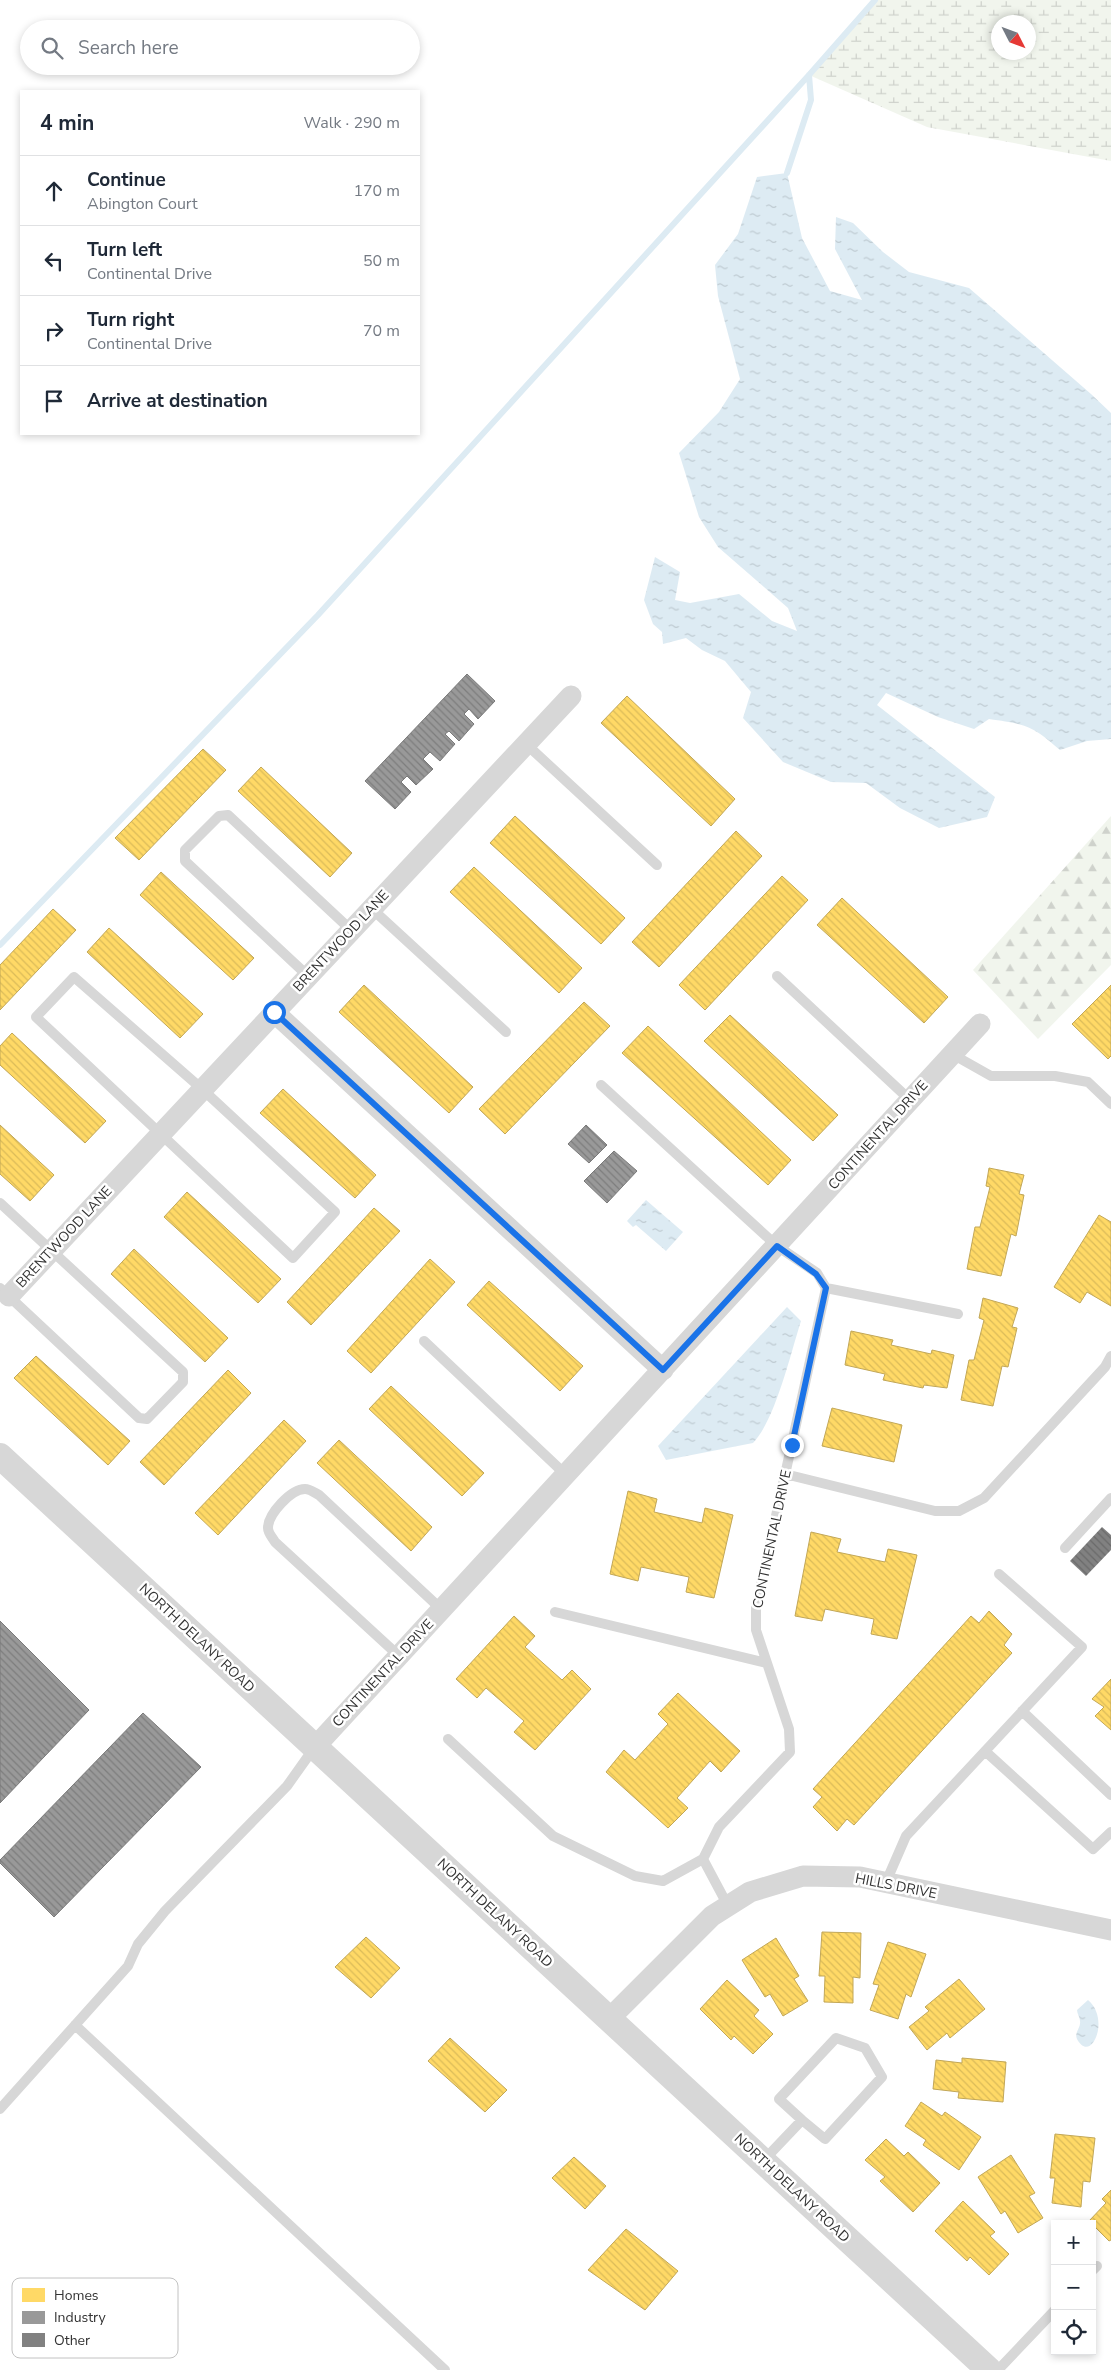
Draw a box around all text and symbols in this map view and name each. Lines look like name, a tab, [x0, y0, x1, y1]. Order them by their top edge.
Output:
north arrow	[991, 15, 1036, 60]
search box	[20, 20, 420, 75]
icon: search	[38, 34, 66, 62]
text: Search here	[78, 35, 179, 61]
text: 4 min	[40, 109, 94, 137]
text: Walk · 290 m	[304, 112, 400, 134]
text: Continue	[87, 167, 166, 193]
icon: ahead	[40, 177, 68, 205]
text: 170 m	[353, 180, 400, 202]
text: Abington Court	[87, 193, 198, 215]
text: Turn left	[87, 237, 162, 263]
icon: left	[40, 247, 68, 275]
text: 50 m	[363, 250, 400, 272]
text: Continental Drive	[87, 263, 212, 285]
text: Turn right	[87, 307, 174, 333]
icon: right	[40, 317, 68, 345]
text: 70 m	[363, 320, 400, 342]
text: Continental Drive	[87, 333, 212, 355]
icon: arrive	[40, 387, 68, 415]
text: Arrive at destination	[87, 388, 268, 414]
street label: BRENTWOOD LANE	[289, 886, 393, 996]
route start	[263, 1001, 286, 1024]
street label: CONTINENTAL DRIVE	[824, 1076, 932, 1194]
street label: BRENTWOOD LANE	[12, 1182, 116, 1292]
route end	[781, 1434, 804, 1457]
street label: CONTINENTAL DRIVE	[748, 1468, 796, 1610]
street label: NORTH DELANY ROAD	[135, 1579, 259, 1697]
street label: CONTINENTAL DRIVE	[328, 1615, 438, 1731]
street label: NORTH DELANY ROAD	[433, 1854, 557, 1972]
street label: HILLS DRIVE	[854, 1869, 938, 1903]
street label: NORTH DELANY ROAD	[730, 2129, 854, 2247]
map controls	[1051, 2220, 1096, 2355]
button: +	[1051, 2220, 1096, 2265]
button: −	[1051, 2265, 1096, 2310]
legend	[12, 2278, 178, 2358]
text: Homes	[54, 2286, 99, 2305]
text: Industry	[54, 2308, 107, 2327]
button: locate	[1051, 2310, 1096, 2355]
text: Other	[54, 2331, 90, 2350]

